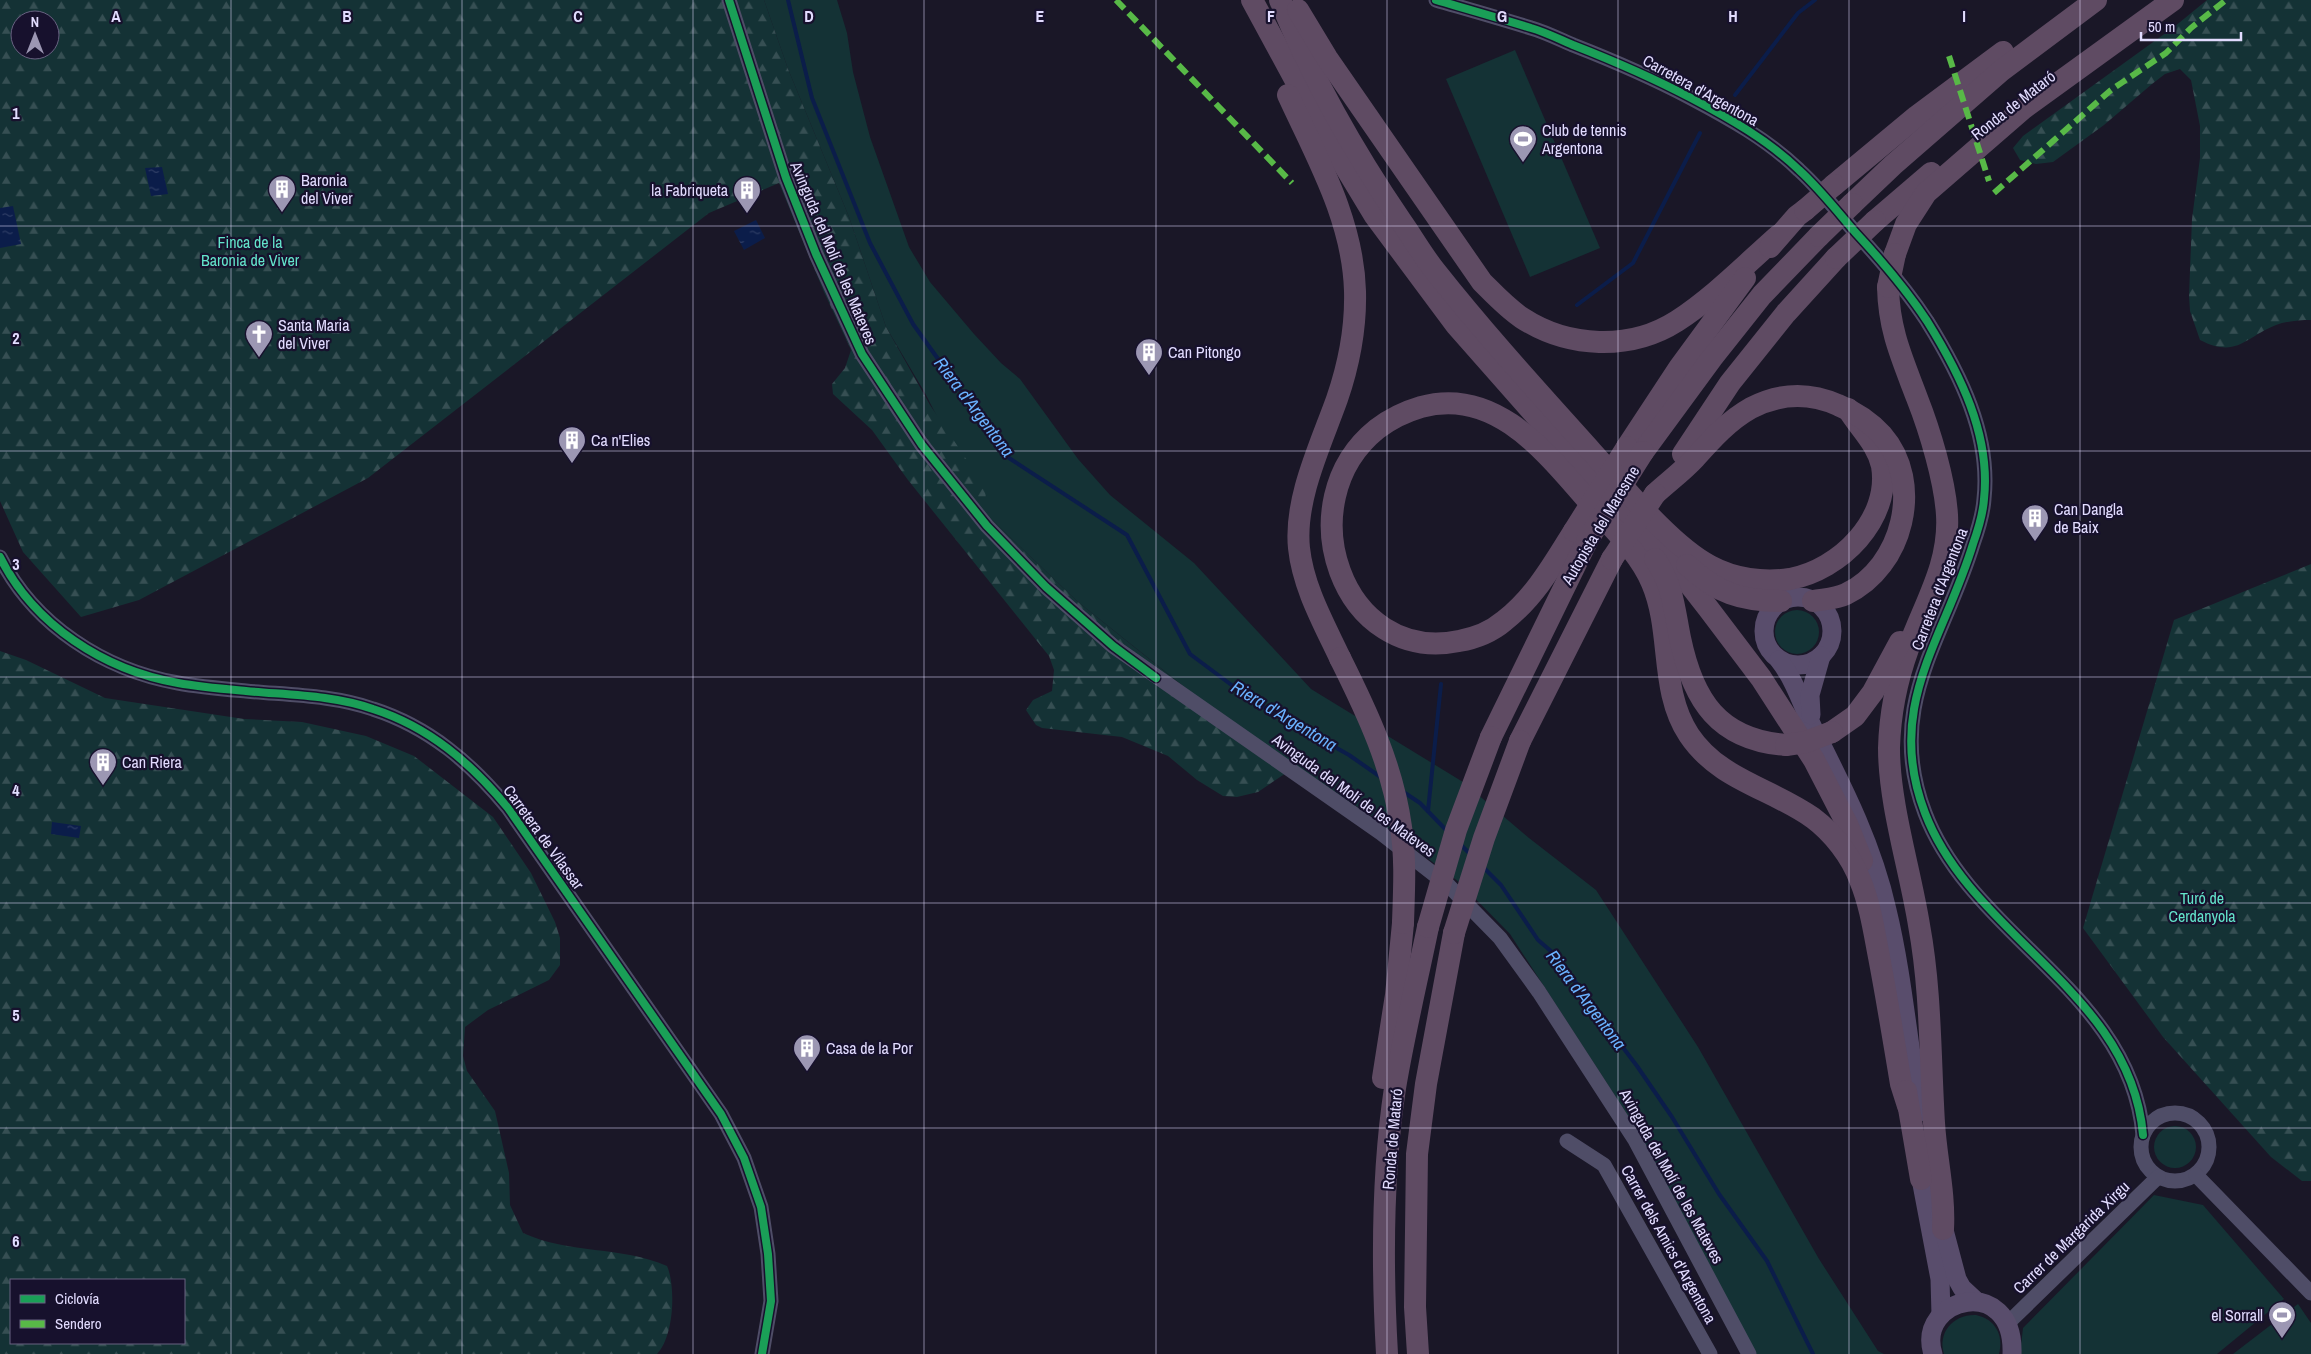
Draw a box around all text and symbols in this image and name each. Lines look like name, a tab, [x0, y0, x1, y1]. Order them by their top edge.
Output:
text: A	[111, 5, 121, 27]
text: B	[342, 5, 352, 27]
text: C	[573, 5, 583, 27]
text: D	[804, 5, 814, 27]
text: E	[1036, 5, 1045, 27]
text: F	[1267, 5, 1275, 27]
text: G	[1497, 5, 1507, 27]
text: H	[1728, 5, 1738, 27]
text: I	[1962, 5, 1966, 27]
north arrow	[10, 10, 60, 60]
scale bar	[2141, 10, 2241, 42]
text: N	[31, 13, 39, 31]
text: 50 m	[2148, 16, 2175, 37]
street label: Carretera d'Argentona	[1639, 49, 1764, 131]
street label: Ronda de Mataró	[1966, 65, 2060, 145]
text: 1	[12, 102, 20, 124]
place label: Club de tennis Argentona	[1541, 119, 1627, 159]
sports icon: Club de tennis Argentona	[1508, 124, 1538, 163]
street label: Avinguda del Molí de les Mateves	[785, 157, 883, 348]
place label: Baronia del Viver	[301, 169, 353, 209]
building icon: Baronia del Viver	[267, 174, 297, 213]
building icon: la Fabriqueta	[732, 175, 762, 214]
place label: la Fabriqueta	[651, 179, 729, 201]
park label: Finca de la Baronia de Viver	[201, 231, 300, 271]
place label: Santa Maria del Viver	[278, 314, 350, 354]
church icon: Santa Maria del Viver	[244, 319, 274, 358]
text: 2	[12, 327, 20, 349]
building icon: Can Pitongo	[1134, 337, 1164, 376]
place label: Can Pitongo	[1168, 341, 1241, 363]
water label: Riera d'Argentona	[929, 352, 1020, 462]
building icon: Ca n'Elies	[557, 425, 587, 464]
place label: Ca n'Elies	[591, 429, 650, 451]
street label: Autopista del Maresme	[1555, 462, 1644, 589]
place label: Can Dangla de Baix	[2054, 498, 2124, 538]
building icon: Can Dangla de Baix	[2020, 503, 2050, 542]
street label: Carretera d'Argentona	[1906, 524, 1973, 653]
text: 3	[12, 553, 20, 575]
water label: Riera d'Argentona	[1227, 674, 1342, 757]
street label: Avinguda del Molí de les Mateves	[1267, 728, 1440, 862]
building icon: Can Riera	[88, 747, 118, 786]
place label: Can Riera	[122, 751, 182, 773]
text: 4	[12, 779, 20, 801]
street label: Carretera de Vilassar	[499, 780, 590, 894]
park label: Turó de Cerdanyola	[2168, 887, 2236, 927]
water label: Riera d'Argentona	[1541, 945, 1632, 1055]
text: 5	[12, 1004, 20, 1026]
building icon: Casa de la Por	[792, 1033, 822, 1072]
place label: Casa de la Por	[826, 1037, 913, 1059]
street label: Avinguda del Molí de les Mateves	[1614, 1084, 1729, 1267]
street label: Ronda de Mataró	[1377, 1088, 1407, 1190]
street label: Carrer dels Amics d'Argentona	[1616, 1161, 1722, 1328]
street label: Carrer de Margarida Xirgu	[2008, 1176, 2134, 1298]
text: 6	[12, 1230, 20, 1252]
legend	[10, 1279, 185, 1344]
text: Ciclovía	[55, 1288, 100, 1309]
sports icon: el Sorrall	[2267, 1300, 2297, 1339]
place label: el Sorrall	[2211, 1304, 2263, 1326]
text: Sendero	[55, 1313, 102, 1334]

